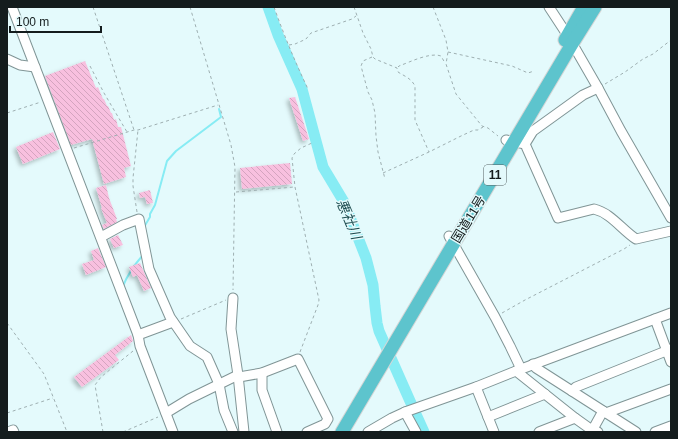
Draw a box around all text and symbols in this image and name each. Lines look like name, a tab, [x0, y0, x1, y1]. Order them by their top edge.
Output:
scale bar	[10, 8, 101, 34]
text: 100 m	[16, 15, 49, 29]
road number: 11	[484, 165, 506, 185]
street label: 国道11号	[448, 193, 488, 246]
water label: 悪社川	[333, 197, 365, 243]

